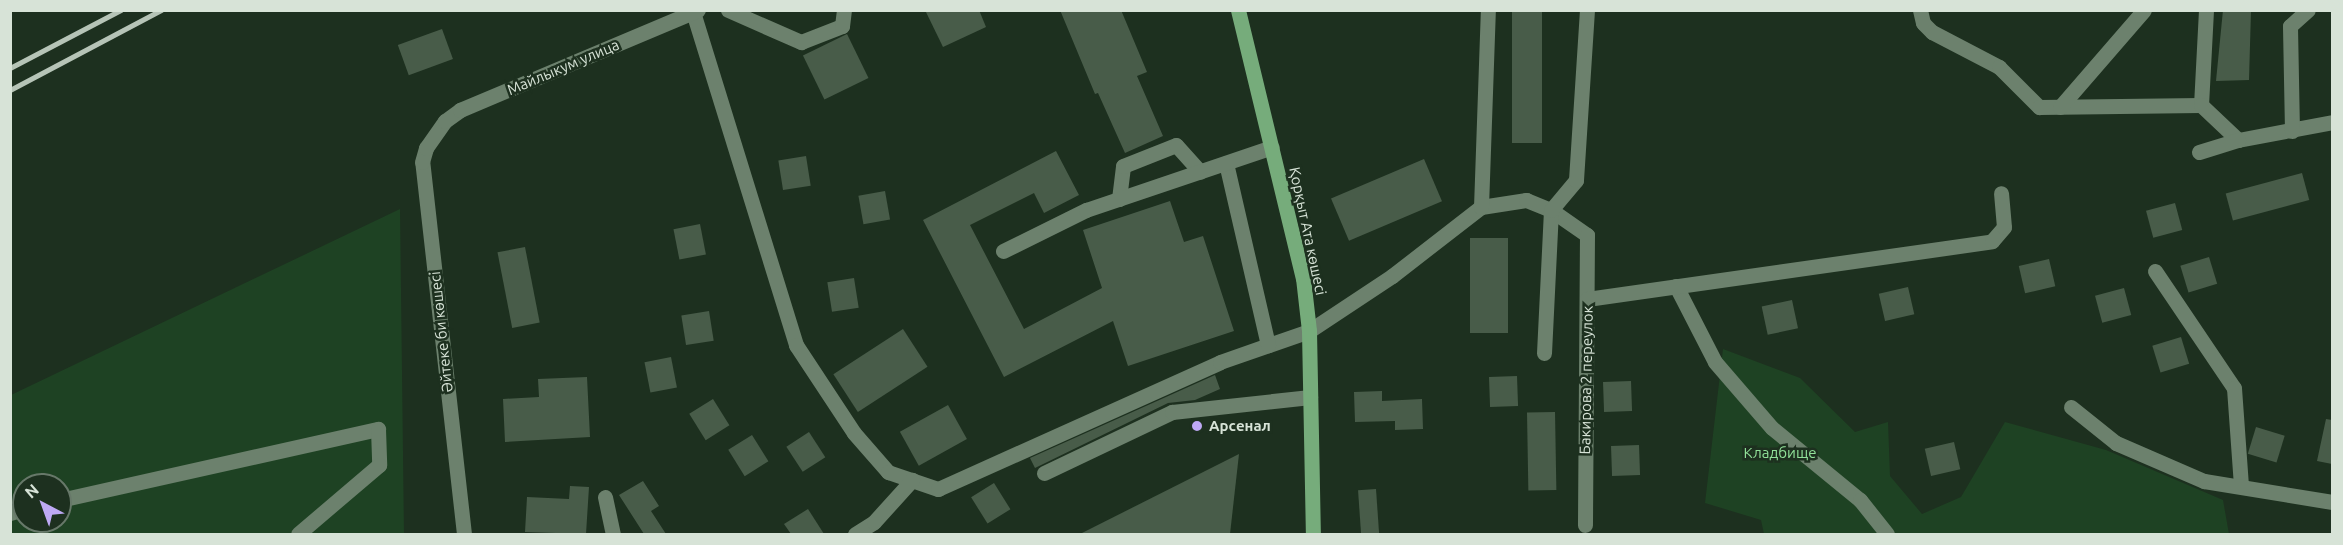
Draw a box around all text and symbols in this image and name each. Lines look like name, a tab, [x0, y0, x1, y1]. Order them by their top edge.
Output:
street label: Майлыкум улица	[504, 35, 622, 99]
street label: Қорқыт Ата көшесі	[1286, 165, 1330, 297]
street label: Әйтеке би көшесі	[426, 270, 456, 394]
street label: Бакирова 2 переулок	[1576, 306, 1596, 454]
place label: Арсенал	[1209, 417, 1271, 435]
marker: Арсенал	[1190, 419, 1204, 433]
park label: Кладбище	[1744, 444, 1816, 462]
north arrow	[12, 473, 72, 533]
text: N	[21, 480, 42, 502]

